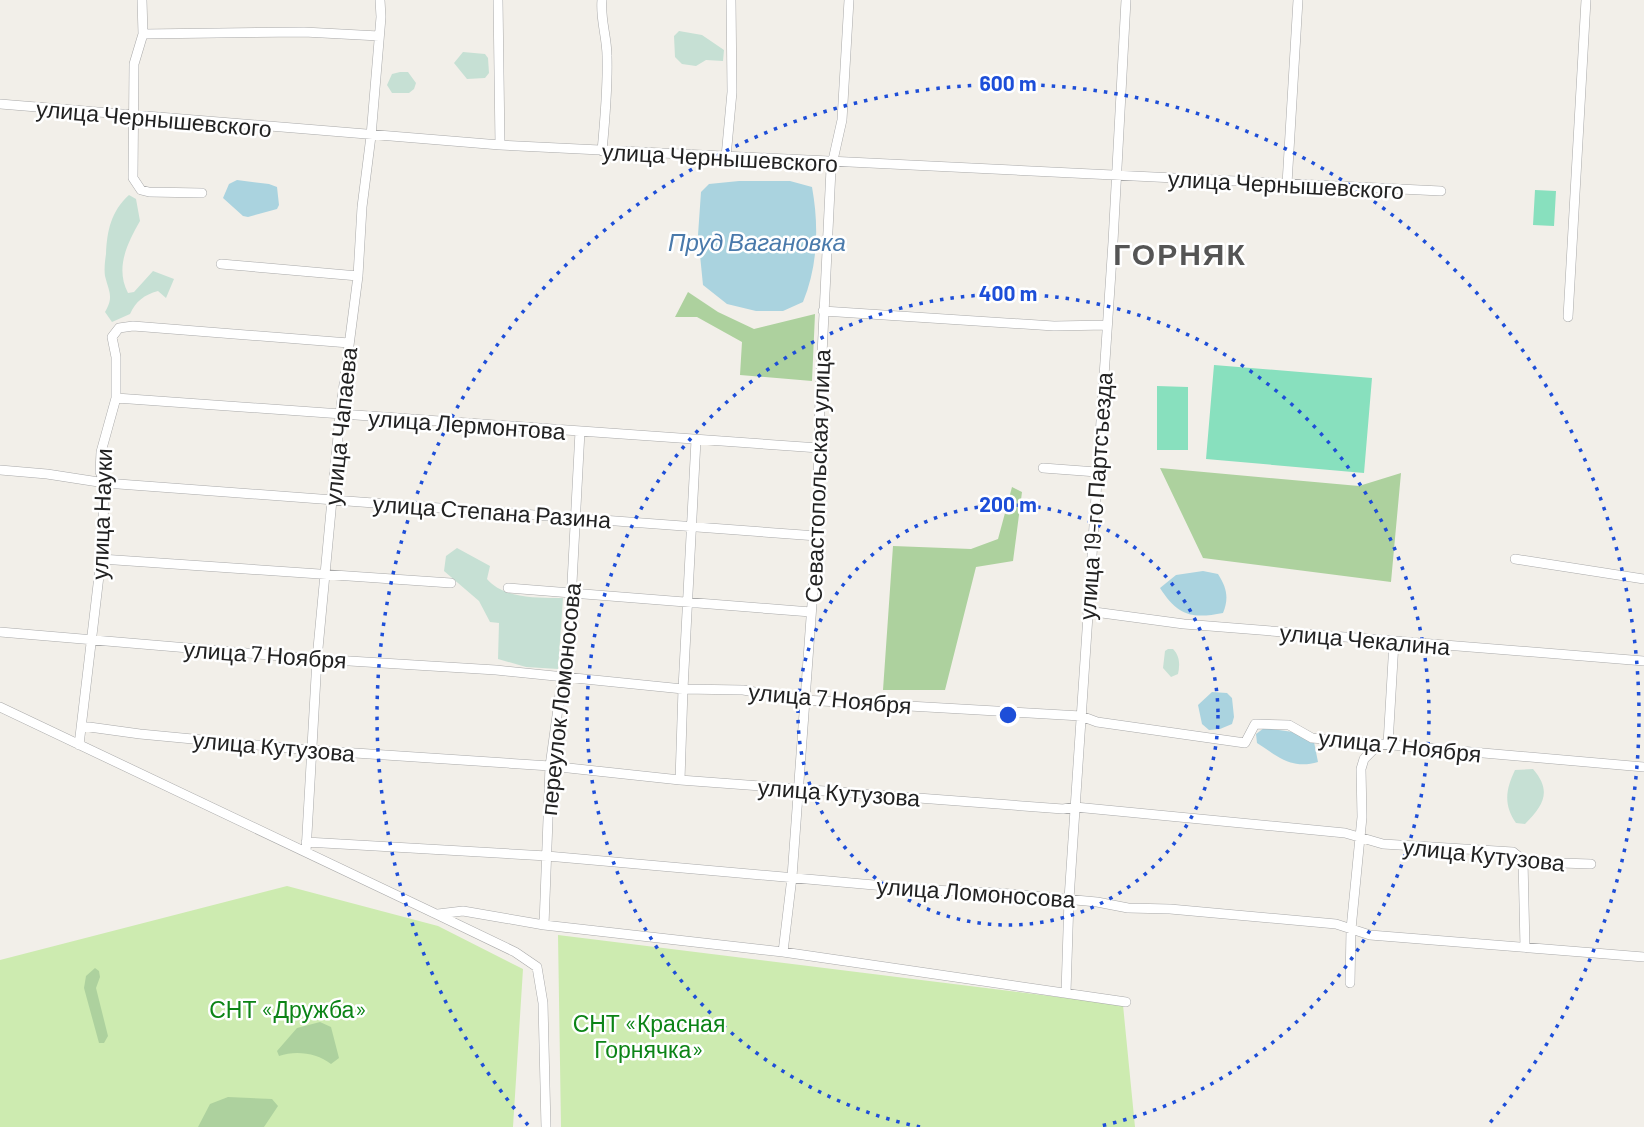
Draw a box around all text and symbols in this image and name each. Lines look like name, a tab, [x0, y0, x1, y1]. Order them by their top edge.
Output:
text: 600 m	[980, 70, 1036, 95]
street label: улица Чернышевского	[35, 94, 273, 142]
street label: улица Чернышевского	[601, 137, 839, 177]
street label: улица Чернышевского	[1167, 164, 1405, 204]
water label: Пруд Вагановка	[668, 227, 846, 256]
district label: ГОРНЯК	[1113, 235, 1247, 271]
text: 400 m	[979, 280, 1037, 305]
street label: улица Чапаева	[318, 345, 362, 506]
street label: Севастопольская улица	[799, 348, 835, 603]
street label: улица 19-го Партсъезда	[1072, 371, 1118, 621]
street label: улица Лермонтова	[367, 403, 567, 445]
street label: улица Науки	[85, 448, 117, 580]
street label: улица Степана Разина	[372, 489, 612, 533]
text: 200 m	[979, 491, 1037, 516]
street label: переулок Ломоносова	[534, 581, 586, 817]
street label: улица Чекалина	[1279, 618, 1452, 660]
street label: улица 7 Ноября	[183, 634, 347, 674]
street label: улица 7 Ноября	[747, 677, 913, 719]
centre of rings	[996, 703, 1020, 727]
street label: улица 7 Ноября	[1317, 723, 1483, 767]
street label: улица Кутузова	[192, 725, 357, 767]
street label: улица Кутузова	[757, 772, 921, 812]
street label: улица Кутузова	[1402, 832, 1567, 876]
street label: улица Ломоносова	[876, 871, 1076, 913]
park label: СНТ «Дружба»	[209, 995, 367, 1023]
park label: СНТ «Красная Горнячка»	[573, 1009, 725, 1063]

